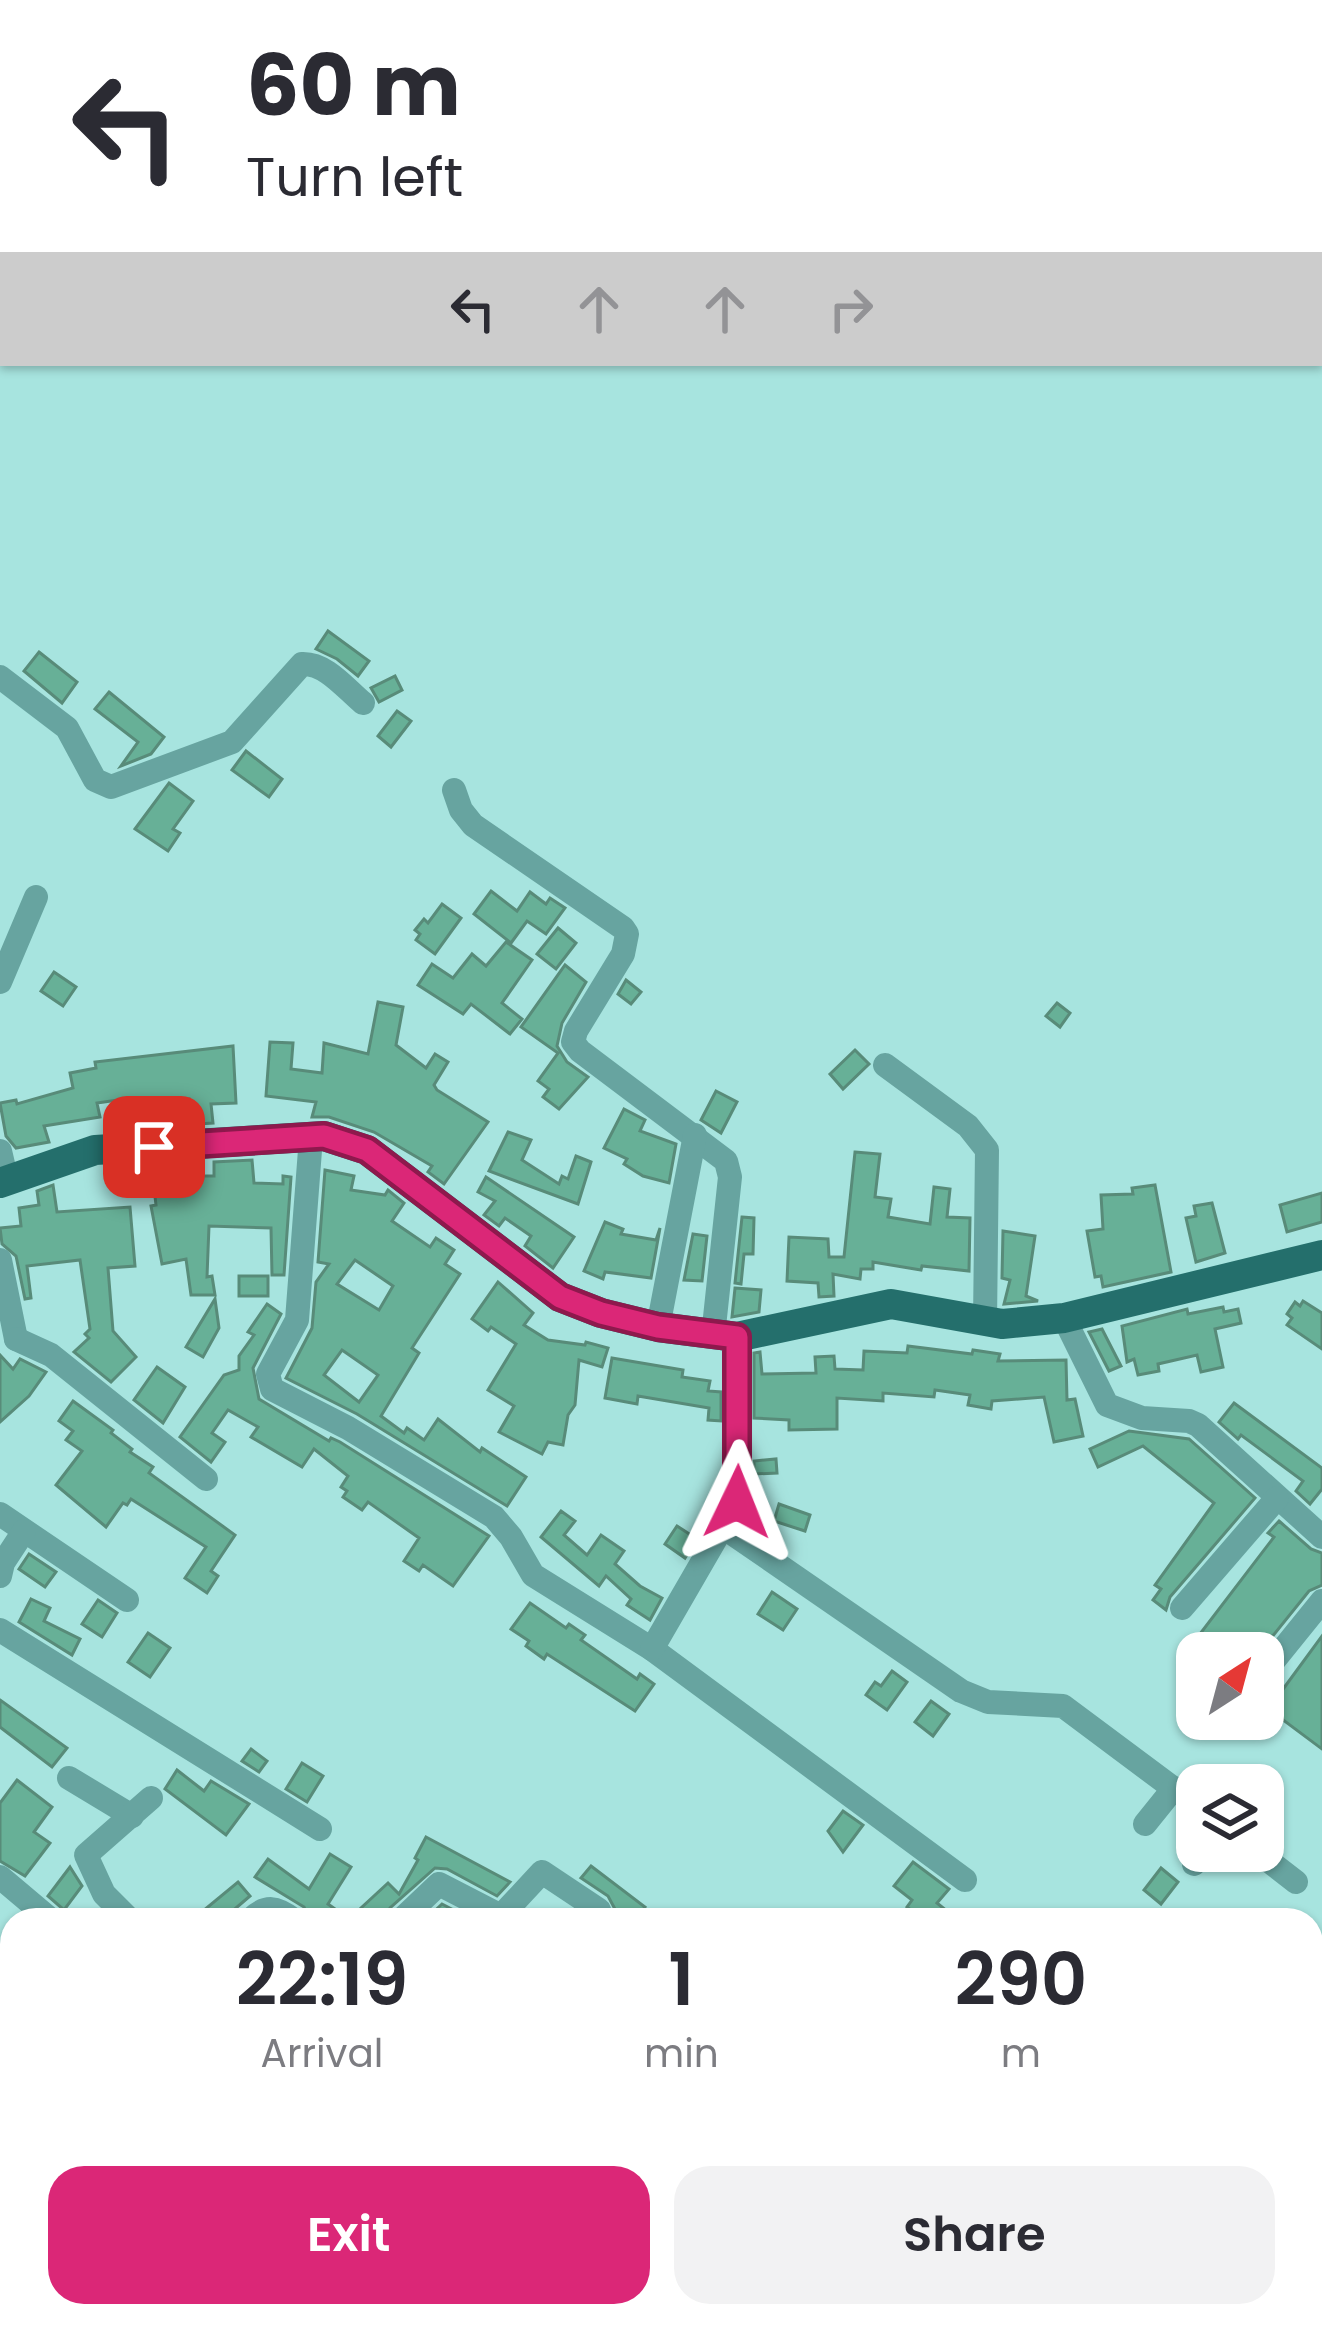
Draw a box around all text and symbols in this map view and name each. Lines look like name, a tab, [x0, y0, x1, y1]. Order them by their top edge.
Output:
text: 60 m	[246, 27, 461, 144]
icon: left	[48, 48, 204, 204]
text: Turn left	[246, 139, 463, 215]
icon: left	[440, 276, 506, 342]
icon: ahead	[566, 276, 632, 342]
icon: ahead	[692, 276, 758, 342]
icon: right	[818, 276, 884, 342]
pin	[103, 1096, 205, 1198]
icon: arrive	[121, 1114, 187, 1180]
position arrow	[674, 1439, 800, 1565]
north arrow	[1176, 1632, 1284, 1740]
map controls	[1176, 1632, 1284, 1872]
button: layers	[1176, 1764, 1284, 1872]
text: 22:19	[236, 1929, 408, 2030]
text: 1	[668, 1929, 694, 2030]
text: 290	[954, 1929, 1087, 2030]
text: Arrival	[261, 2026, 383, 2081]
text: min	[644, 2026, 719, 2081]
text: m	[1001, 2026, 1041, 2081]
button: Exit	[48, 2166, 650, 2304]
button: Share	[674, 2166, 1275, 2304]

